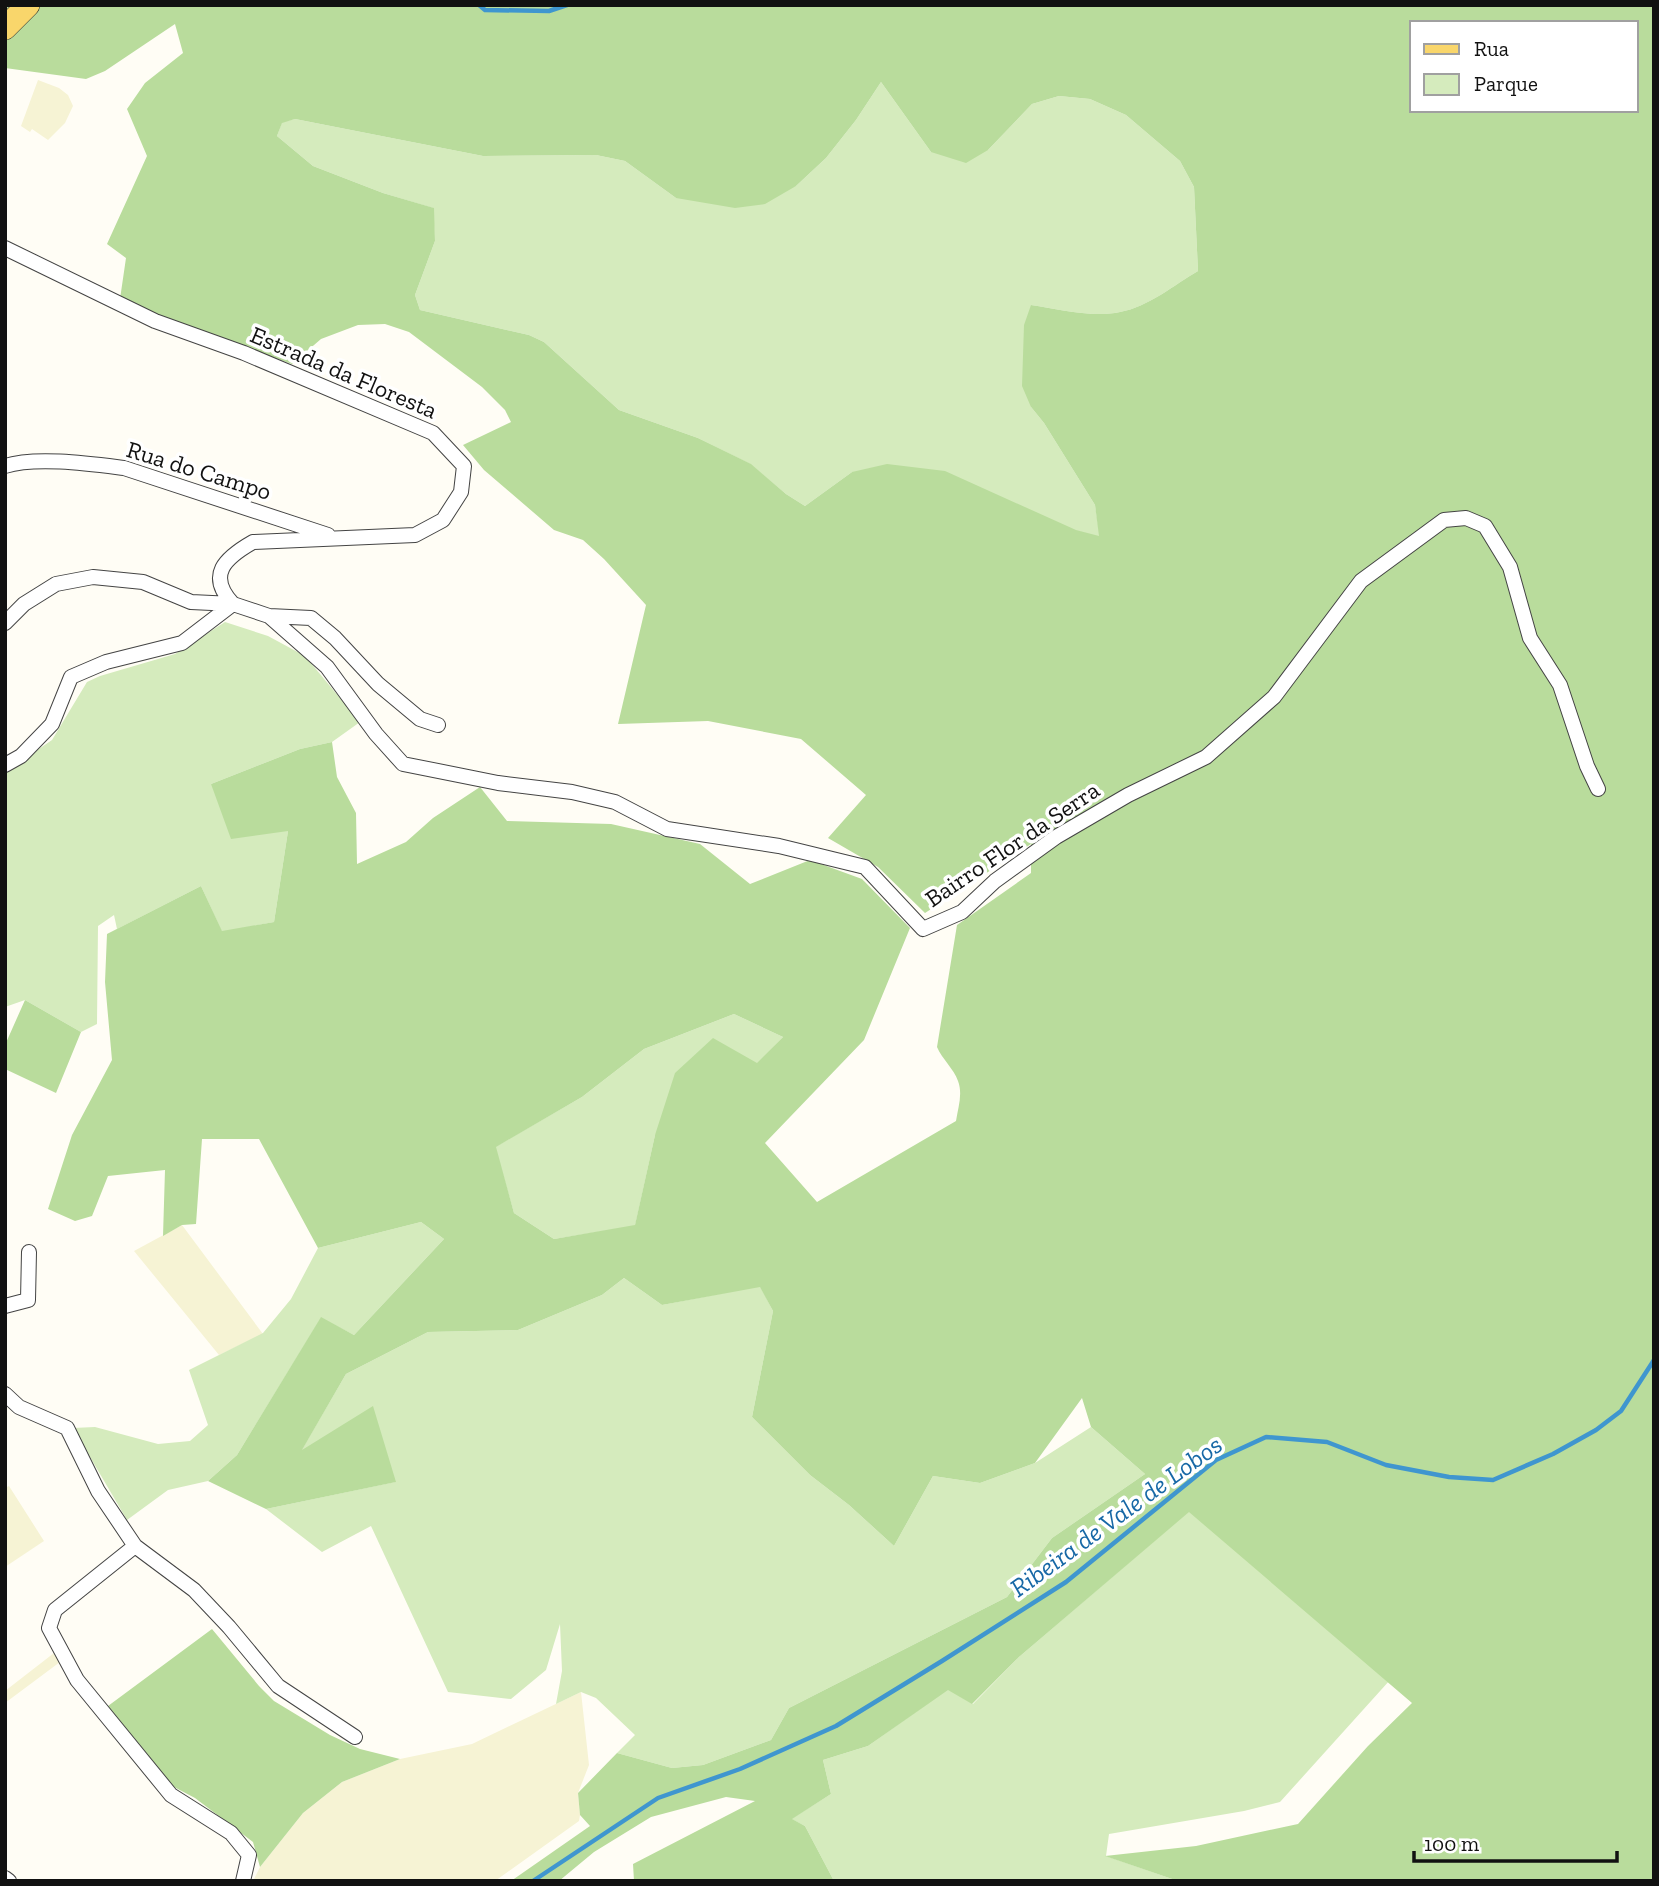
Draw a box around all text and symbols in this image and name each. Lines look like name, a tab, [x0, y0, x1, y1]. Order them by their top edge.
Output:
legend	[1410, 21, 1638, 112]
text: Rua	[1474, 36, 1509, 61]
text: Parque	[1474, 71, 1538, 96]
street label: Estrada da Floresta	[246, 320, 442, 425]
street label: Rua do Campo	[123, 434, 275, 506]
street label: Bairro Flor da Serra	[919, 775, 1105, 913]
water label: Ribeira de Vale de Lobos	[1004, 1428, 1228, 1604]
scale bar	[1414, 1820, 1617, 1864]
text: 100 m	[1424, 1831, 1479, 1856]

